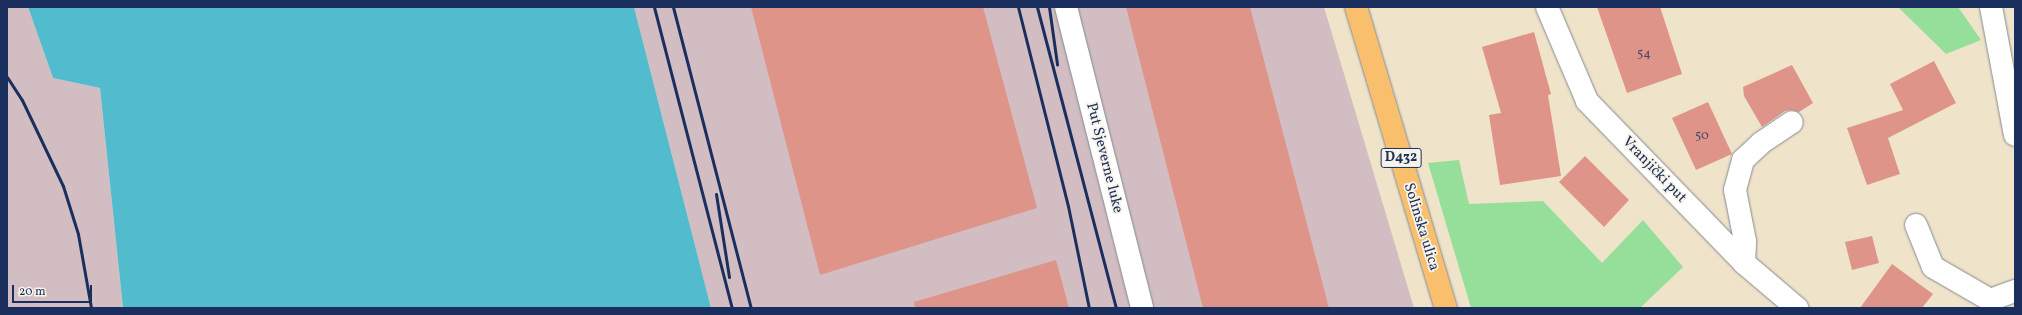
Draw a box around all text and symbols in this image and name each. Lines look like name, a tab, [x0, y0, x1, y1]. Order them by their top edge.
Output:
house number: 54	[1637, 46, 1651, 62]
street label: Put Sjeverne luke	[1082, 101, 1126, 215]
house number: 50	[1695, 128, 1709, 144]
street label: Vranjički put	[1618, 133, 1690, 207]
road number: D432	[1380, 146, 1422, 170]
street label: Solinska ulica	[1399, 181, 1443, 273]
scale bar	[14, 277, 94, 303]
text: 20 m	[19, 284, 46, 300]

